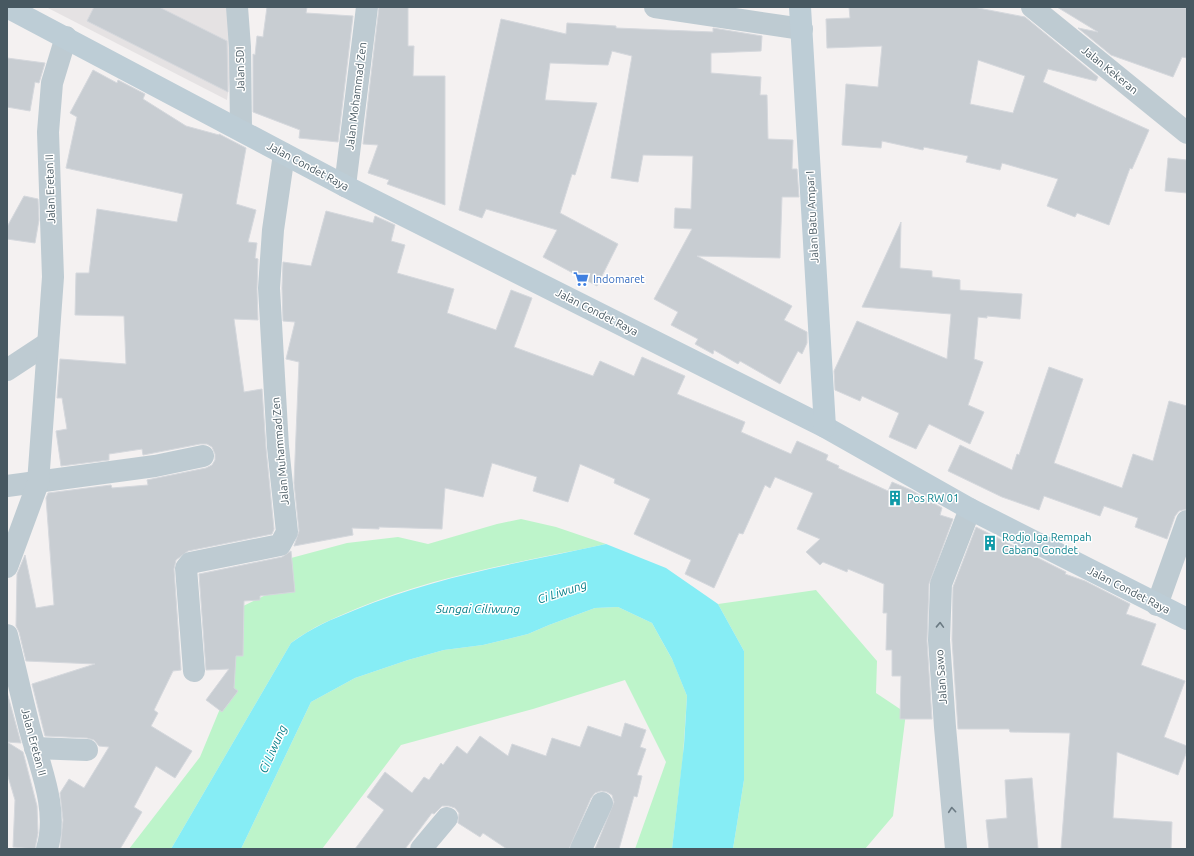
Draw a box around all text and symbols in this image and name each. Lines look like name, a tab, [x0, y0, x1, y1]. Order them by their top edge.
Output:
street label: Jalan Mohammad Zen	[343, 41, 369, 151]
street label: Jalan Kekeran	[1080, 44, 1140, 96]
street label: Jalan SDI	[234, 47, 246, 91]
street label: Jalan Condet Raya	[265, 139, 351, 193]
street label: Jalan Eretan II	[43, 154, 57, 224]
street label: Jalan Batu Ampar I	[804, 171, 820, 263]
supermarket icon: Indomaret	[572, 270, 590, 288]
place label: Indomaret	[593, 273, 645, 285]
street label: Jalan Condet Raya	[554, 286, 640, 338]
street label: Jalan Muhammad Zen	[269, 396, 291, 506]
building icon: Pos RW 01	[886, 489, 904, 507]
place label: Pos RW 01	[907, 492, 959, 504]
place label: Rodjo Iga Rempah Cabang Condet	[1002, 531, 1091, 556]
building icon: Rodjo Iga Rempah Cabang Condet	[981, 534, 999, 552]
street label: Jalan Condet Raya	[1086, 564, 1172, 616]
water label: Ci Liwung	[535, 577, 589, 606]
water label: Sungai Ciliwung	[435, 602, 520, 615]
one-way arrow	[936, 622, 944, 628]
street label: Jalan Sawo	[933, 649, 949, 705]
street label: Jalan Eretan II	[19, 707, 49, 777]
water label: Ci Liwung	[256, 722, 289, 775]
one-way arrow	[948, 807, 957, 813]

